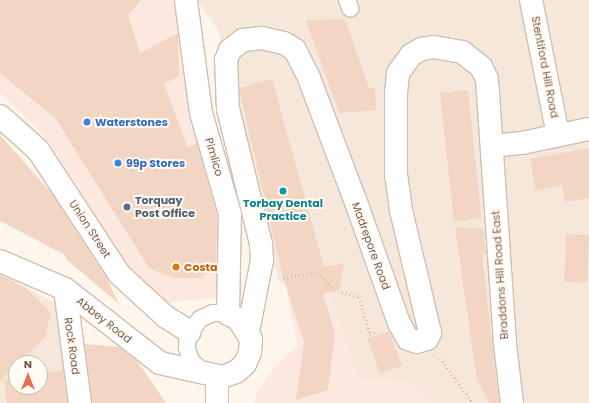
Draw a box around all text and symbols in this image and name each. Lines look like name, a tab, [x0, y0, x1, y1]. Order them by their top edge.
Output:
street label: Stentiford Hill Road	[529, 15, 561, 119]
place label: Waterstones	[95, 115, 168, 129]
marker: Waterstones	[82, 117, 92, 127]
street label: Pimlico	[202, 136, 226, 178]
place label: 99p Stores	[126, 156, 185, 170]
marker: 99p Stores	[113, 158, 123, 168]
marker: Torbay Dental Practice	[278, 186, 288, 196]
place label: Torquay Post Office	[135, 194, 195, 220]
place label: Torbay Dental Practice	[243, 197, 323, 223]
street label: Union Street	[66, 198, 114, 260]
street label: Madrepore Road	[349, 200, 393, 292]
marker: Torquay Post Office	[122, 202, 132, 212]
street label: Braddons Hill Road East	[489, 210, 511, 340]
place label: Costa	[184, 260, 217, 274]
marker: Costa	[171, 262, 181, 272]
street label: Abbey Road	[74, 294, 134, 346]
street label: Rock Road	[61, 317, 83, 375]
north arrow	[8, 355, 48, 395]
text: N	[24, 356, 32, 372]

